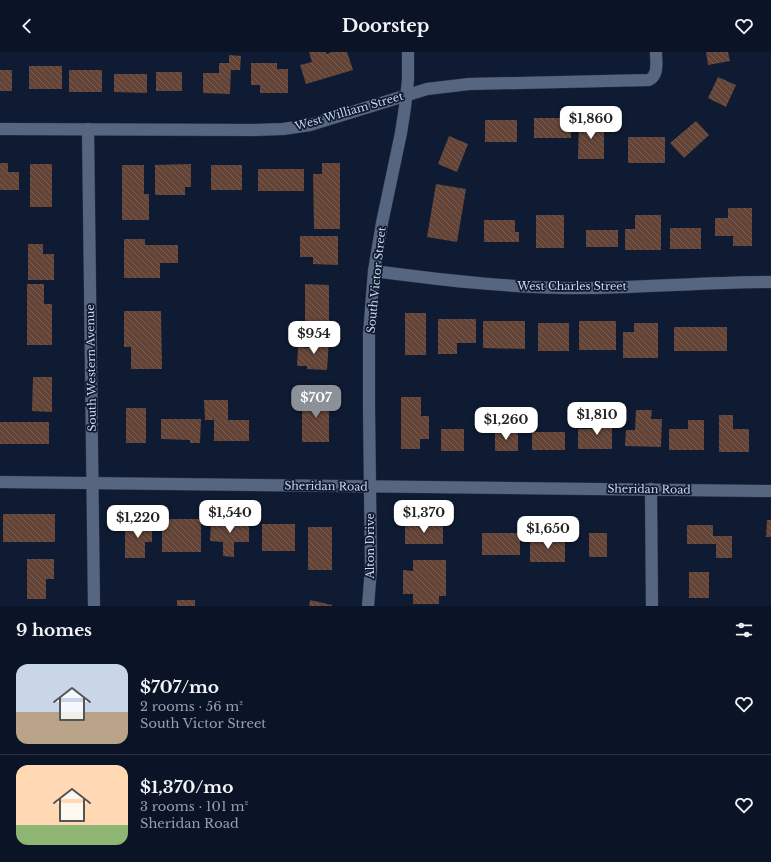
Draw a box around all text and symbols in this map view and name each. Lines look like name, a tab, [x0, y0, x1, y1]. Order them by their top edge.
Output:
icon: back	[16, 15, 38, 37]
text: Doorstep	[342, 15, 429, 37]
icon: heart	[733, 15, 755, 37]
street label: West William Street	[292, 89, 406, 133]
pin: $1,860	[558, 106, 624, 140]
text: $1,860	[569, 110, 613, 127]
street label: South Victor Street	[363, 225, 389, 334]
street label: West Charles Street	[516, 279, 628, 293]
street label: South Western Avenue	[83, 304, 99, 432]
pin: $954	[290, 321, 338, 355]
text: $954	[297, 325, 331, 342]
pin: $707	[292, 385, 340, 419]
text: $707	[300, 389, 332, 406]
pin: $1,810	[564, 402, 630, 436]
text: $1,810	[576, 406, 618, 423]
pin: $1,260	[473, 407, 539, 441]
text: $1,260	[484, 411, 528, 428]
street label: Sheridan Road	[284, 478, 368, 494]
street label: Sheridan Road	[607, 481, 691, 497]
pin: $1,540	[197, 500, 263, 534]
pin: $1,370	[391, 500, 457, 534]
text: $1,540	[208, 504, 252, 521]
text: $1,370	[403, 504, 445, 521]
pin: $1,220	[105, 505, 171, 539]
text: $1,220	[116, 509, 160, 526]
street label: Alton Drive	[363, 513, 377, 580]
pin: $1,650	[515, 516, 581, 550]
text: $1,650	[526, 520, 570, 537]
icon: filters	[733, 619, 755, 641]
text: 9 homes	[16, 620, 92, 641]
text: $707/mo	[140, 677, 219, 698]
icon: home	[48, 680, 96, 728]
icon: heart	[733, 693, 755, 715]
text: 2 rooms · 56 m²	[140, 698, 243, 715]
text: South Victor Street	[140, 715, 266, 732]
text: $1,370/mo	[140, 777, 233, 798]
icon: home	[48, 781, 96, 829]
icon: heart	[733, 794, 755, 816]
text: 3 rooms · 101 m²	[140, 798, 248, 815]
text: Sheridan Road	[140, 815, 239, 832]

